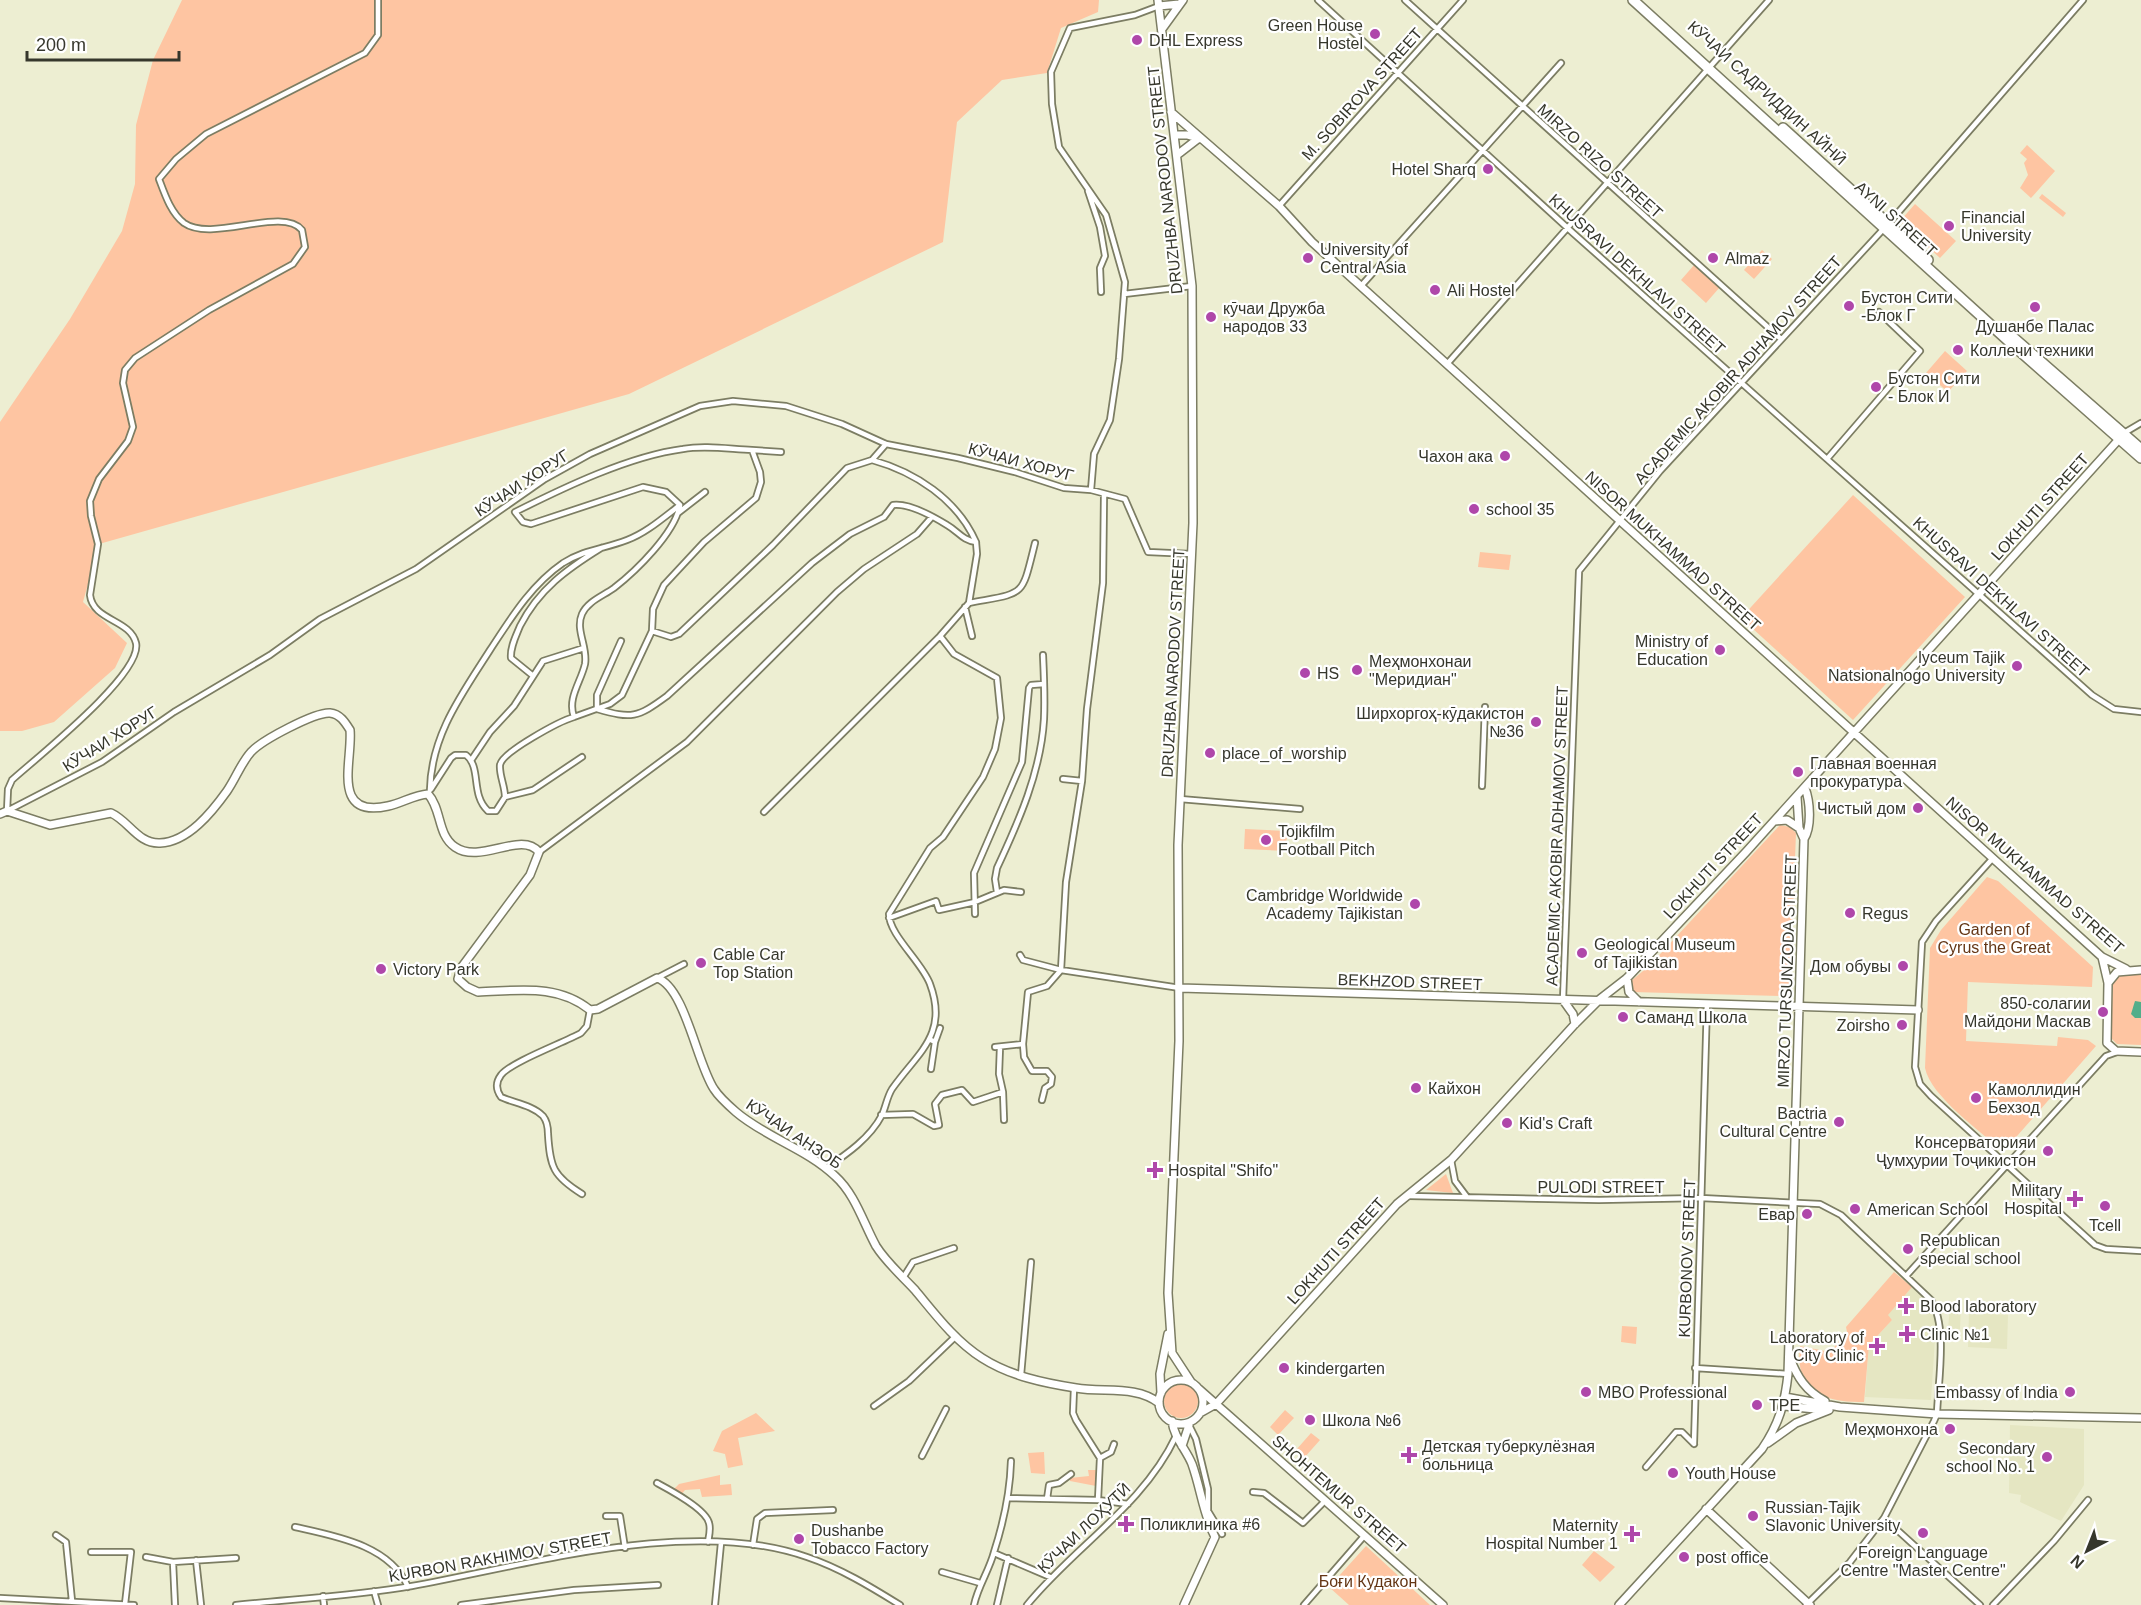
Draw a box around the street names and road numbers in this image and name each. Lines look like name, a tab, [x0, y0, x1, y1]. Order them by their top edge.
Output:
street label: КӮЧАИ САДРИДДИН АЙНӢ	[1685, 17, 1850, 168]
street label: M. SOBIROVA STREET	[1298, 25, 1426, 163]
street label: DRUZHBA NARODOV STREET	[1145, 65, 1185, 295]
street label: MIRZO RIZO STREET	[1534, 101, 1666, 222]
street label: AYNI STREET	[1852, 178, 1940, 260]
street label: KHUSRAVI DEKHLAVI STREET	[1546, 191, 1729, 358]
street label: ACADEMIC AKOBIR ADHAMOV STREET	[1631, 252, 1845, 487]
street label: КӮЧАИ ХОРУГ	[966, 440, 1076, 484]
street label: КӮЧАИ ХОРУГ	[472, 446, 572, 520]
street label: LOKHUTI STREET	[1988, 450, 2092, 564]
street label: NISOR MUKHAMMAD STREET	[1582, 468, 1764, 634]
street label: KHUSRAVI DEKHLAVI STREET	[1910, 514, 2093, 681]
street label: DRUZHBA NARODOV STREET	[1159, 548, 1188, 778]
street label: ACADEMIC AKOBIR ADHAMOV STREET	[1543, 685, 1571, 986]
street label: КӮЧАИ ХОРУГ	[59, 703, 161, 775]
street label: NISOR MUKHAMMAD STREET	[1943, 793, 2127, 957]
street label: LOKHUTI STREET	[1660, 810, 1766, 922]
street label: MIRZO TURSUNZODA STREET	[1774, 854, 1800, 1088]
street label: BEKHZOD STREET	[1337, 971, 1483, 993]
street label: КӮЧАИ АНЗОБ	[743, 1096, 845, 1172]
street label: KURBONOV STREET	[1676, 1178, 1698, 1338]
street label: PULODI STREET	[1537, 1179, 1665, 1196]
street label: LOKHUTI STREET	[1284, 1194, 1388, 1308]
street label: SHOHTEMUR STREET	[1269, 1432, 1409, 1557]
street label: КӮЧАИ ЛОҲУТӢ	[1034, 1480, 1134, 1576]
street label: KURBON RAKHIMOV STREET	[387, 1529, 613, 1585]

